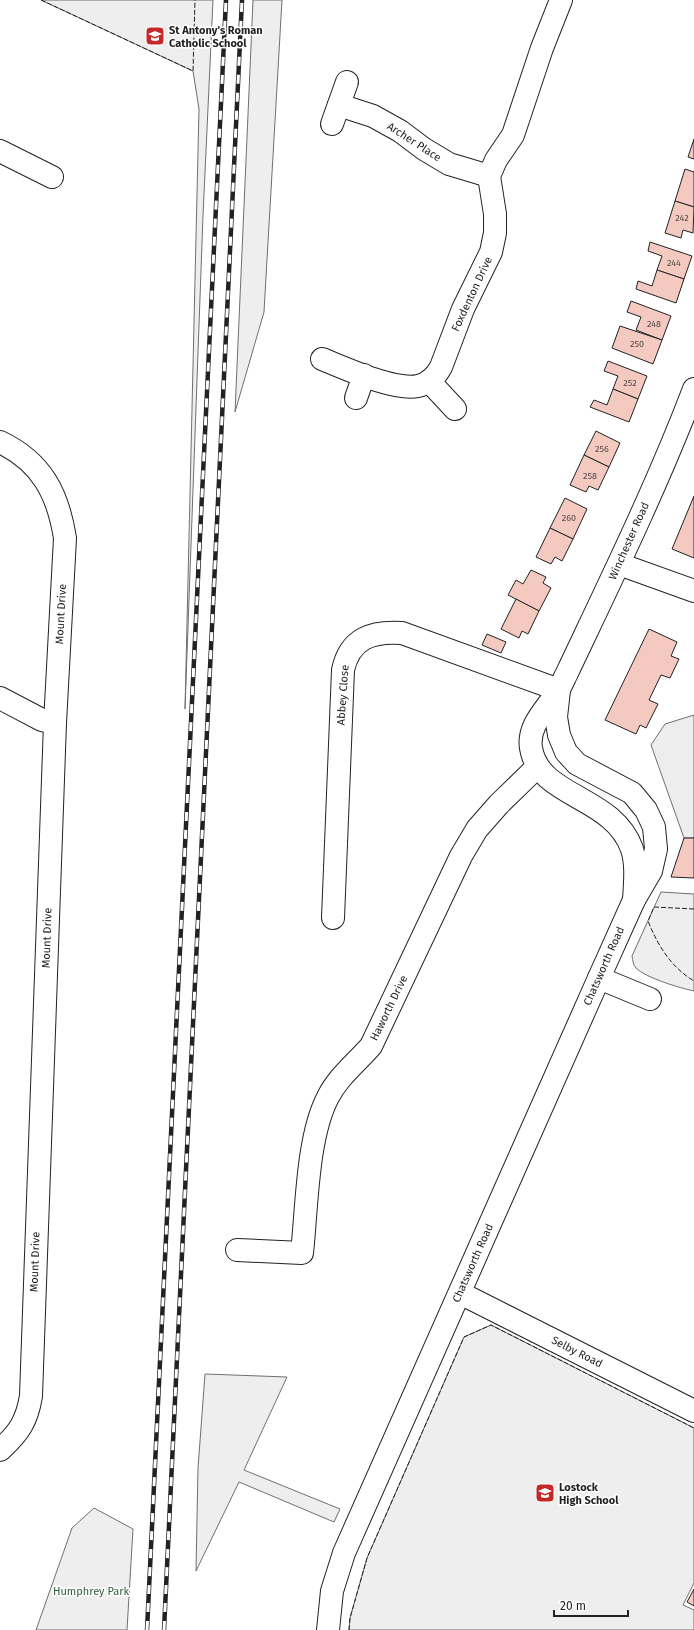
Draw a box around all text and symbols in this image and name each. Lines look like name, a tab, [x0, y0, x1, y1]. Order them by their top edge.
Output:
place label: St Antony's Roman Catholic School	[169, 24, 263, 50]
school or university icon: St Antony's Roman Catholic School	[144, 25, 166, 47]
street label: Archer Place	[385, 120, 443, 164]
house number: 242	[675, 213, 689, 223]
street label: Foxdenton Drive	[449, 255, 495, 333]
house number: 244	[667, 258, 681, 268]
house number: 248	[647, 319, 661, 329]
house number: 250	[630, 339, 644, 349]
house number: 252	[623, 378, 637, 388]
house number: 256	[595, 444, 609, 454]
house number: 258	[583, 471, 597, 481]
street label: Winchester Road	[606, 500, 652, 582]
house number: 260	[562, 513, 576, 523]
street label: Mount Drive	[53, 583, 69, 645]
street label: Abbey Close	[334, 664, 352, 726]
street label: Mount Drive	[39, 908, 55, 968]
street label: Chatsworth Road	[581, 925, 627, 1007]
street label: Haworth Drive	[368, 973, 410, 1043]
street label: Chatsworth Road	[450, 1222, 496, 1304]
street label: Mount Drive	[27, 1232, 43, 1292]
street label: Selby Road	[549, 1334, 605, 1370]
place label: Lostock High School	[559, 1481, 619, 1507]
school or university icon: Lostock High School	[534, 1482, 556, 1504]
park label: Humphrey Park	[53, 1585, 129, 1598]
scale bar	[554, 1592, 628, 1618]
text: 20 m	[560, 1599, 586, 1613]

